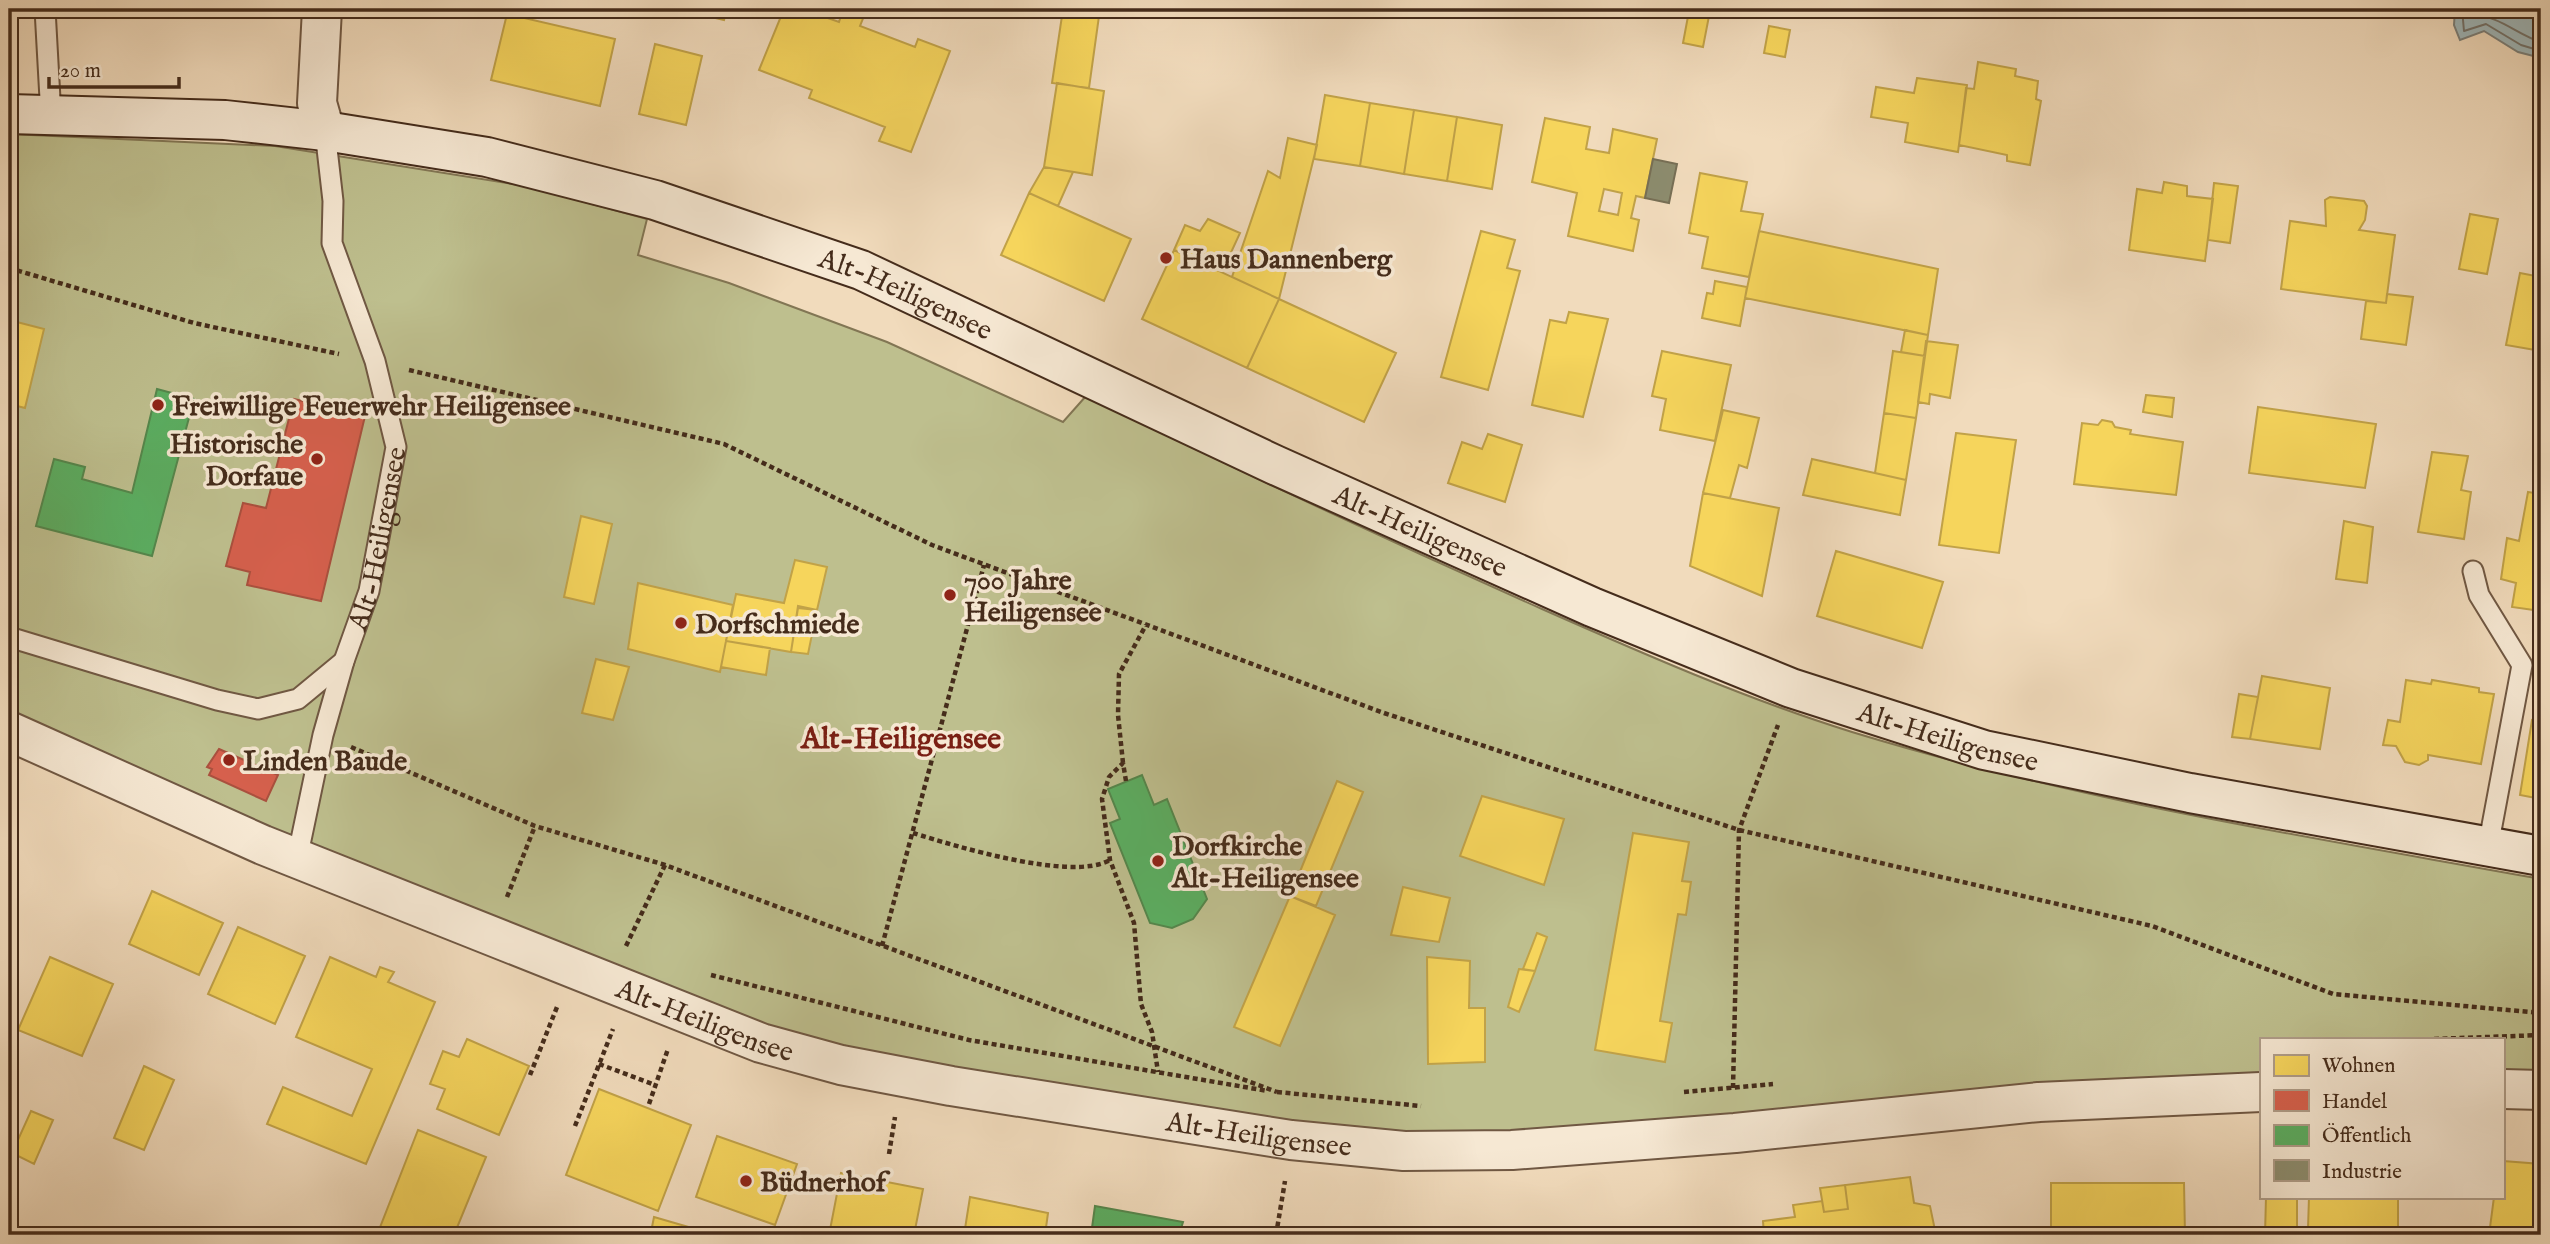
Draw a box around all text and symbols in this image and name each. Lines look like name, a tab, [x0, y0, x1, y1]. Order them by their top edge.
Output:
scale bar	[49, 46, 178, 90]
text: 20 m	[60, 58, 101, 85]
street label: Alt-Heiligensee	[813, 242, 998, 349]
place label: Haus Dannenberg	[1180, 243, 1393, 278]
marker: Haus Dannenberg	[1158, 250, 1174, 266]
place label: Freiwillige Feuerwehr Heiligensee	[172, 390, 571, 425]
marker: Freiwillige Feuerwehr Heiligensee	[150, 397, 166, 413]
place label: Historische Dorfaue	[170, 428, 303, 495]
street label: Alt-Heiligensee	[341, 444, 416, 637]
marker: Historische Dorfaue	[309, 451, 325, 467]
street label: Alt-Heiligensee	[1326, 478, 1512, 587]
place label: 700 Jahre Heiligensee	[964, 564, 1102, 631]
marker: 700 Jahre Heiligensee	[942, 587, 958, 603]
place label: Dorfschmiede	[695, 608, 859, 643]
marker: Dorfschmiede	[673, 615, 689, 631]
street label: Alt-Heiligensee	[1851, 695, 2041, 781]
district label: Alt-Heiligensee	[800, 721, 1001, 759]
place label: Linden Baude	[243, 745, 407, 780]
marker: Linden Baude	[221, 752, 237, 768]
place label: Dorfkirche Alt-Heiligensee	[1171, 830, 1359, 897]
marker: Dorfkirche Alt-Heiligensee	[1150, 853, 1166, 869]
street label: Alt-Heiligensee	[610, 972, 797, 1071]
legend	[2260, 1038, 2504, 1198]
text: Wohnen	[2322, 1053, 2395, 1080]
text: Handel	[2322, 1089, 2387, 1116]
street label: Alt-Heiligensee	[1162, 1105, 1353, 1166]
text: Öffentlich	[2322, 1123, 2411, 1150]
text: Industrie	[2322, 1159, 2402, 1186]
place label: Büdnerhof	[760, 1166, 891, 1201]
marker: Büdnerhof	[738, 1173, 754, 1189]

